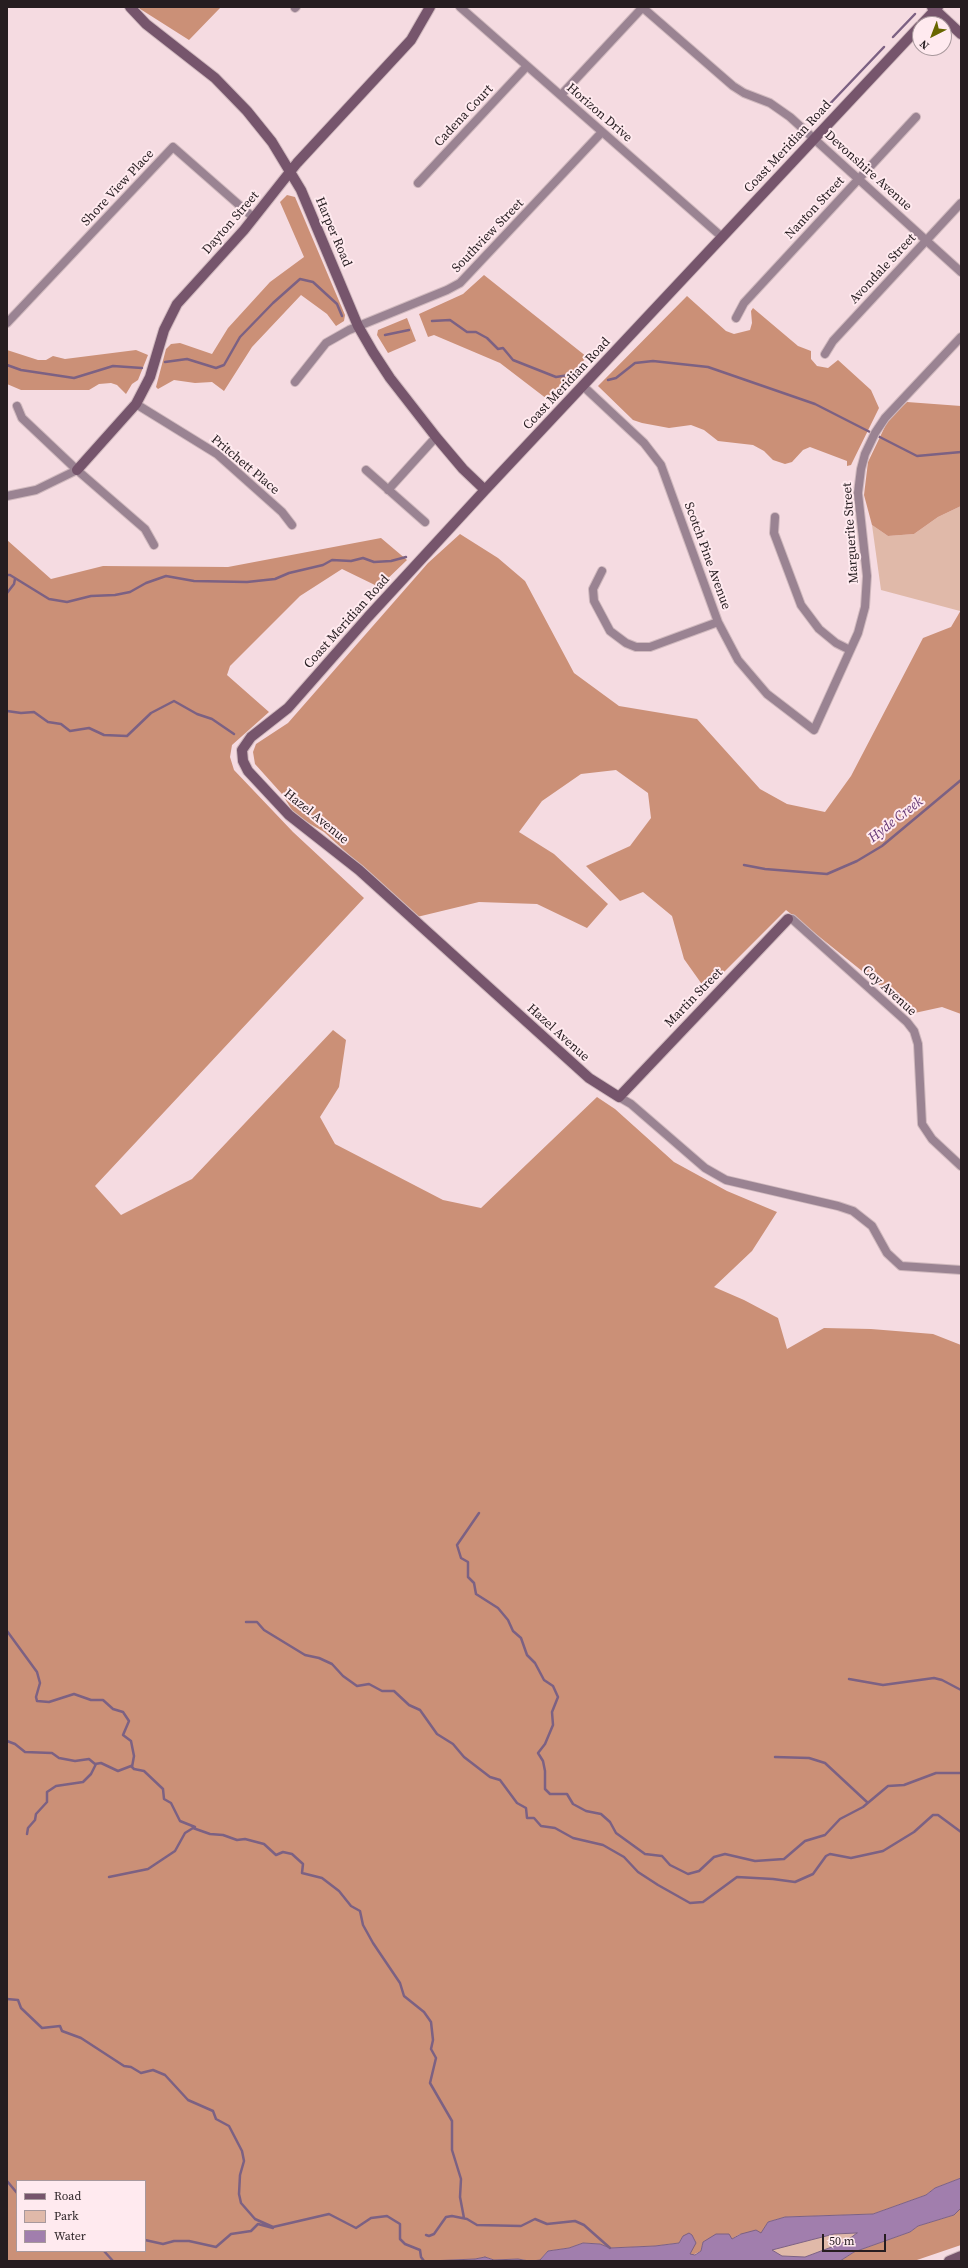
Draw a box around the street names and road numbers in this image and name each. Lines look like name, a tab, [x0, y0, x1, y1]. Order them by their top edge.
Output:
street label: Horizon Drive	[563, 80, 635, 146]
street label: Cadena Court	[431, 82, 497, 150]
street label: Coast Meridian Road	[741, 98, 835, 196]
street label: Devonshire Avenue	[821, 128, 915, 214]
street label: Shore View Place	[78, 146, 158, 230]
street label: Nanton Street	[782, 174, 848, 242]
street label: Dayton Street	[199, 188, 263, 258]
street label: Harper Road	[311, 195, 355, 269]
street label: Southview Street	[449, 196, 527, 276]
street label: Avondale Street	[847, 231, 919, 307]
street label: Coast Meridian Road	[520, 335, 614, 433]
street label: Pritchett Place	[208, 432, 282, 498]
street label: Marguerite Street	[840, 482, 862, 584]
street label: Scotch Pine Avenue	[680, 500, 734, 612]
street label: Coast Meridian Road	[301, 572, 393, 672]
street label: Hazel Avenue	[281, 786, 351, 848]
street label: Coy Avenue	[859, 963, 919, 1019]
street label: Martin Street	[662, 965, 726, 1031]
street label: Hazel Avenue	[524, 1001, 592, 1065]

